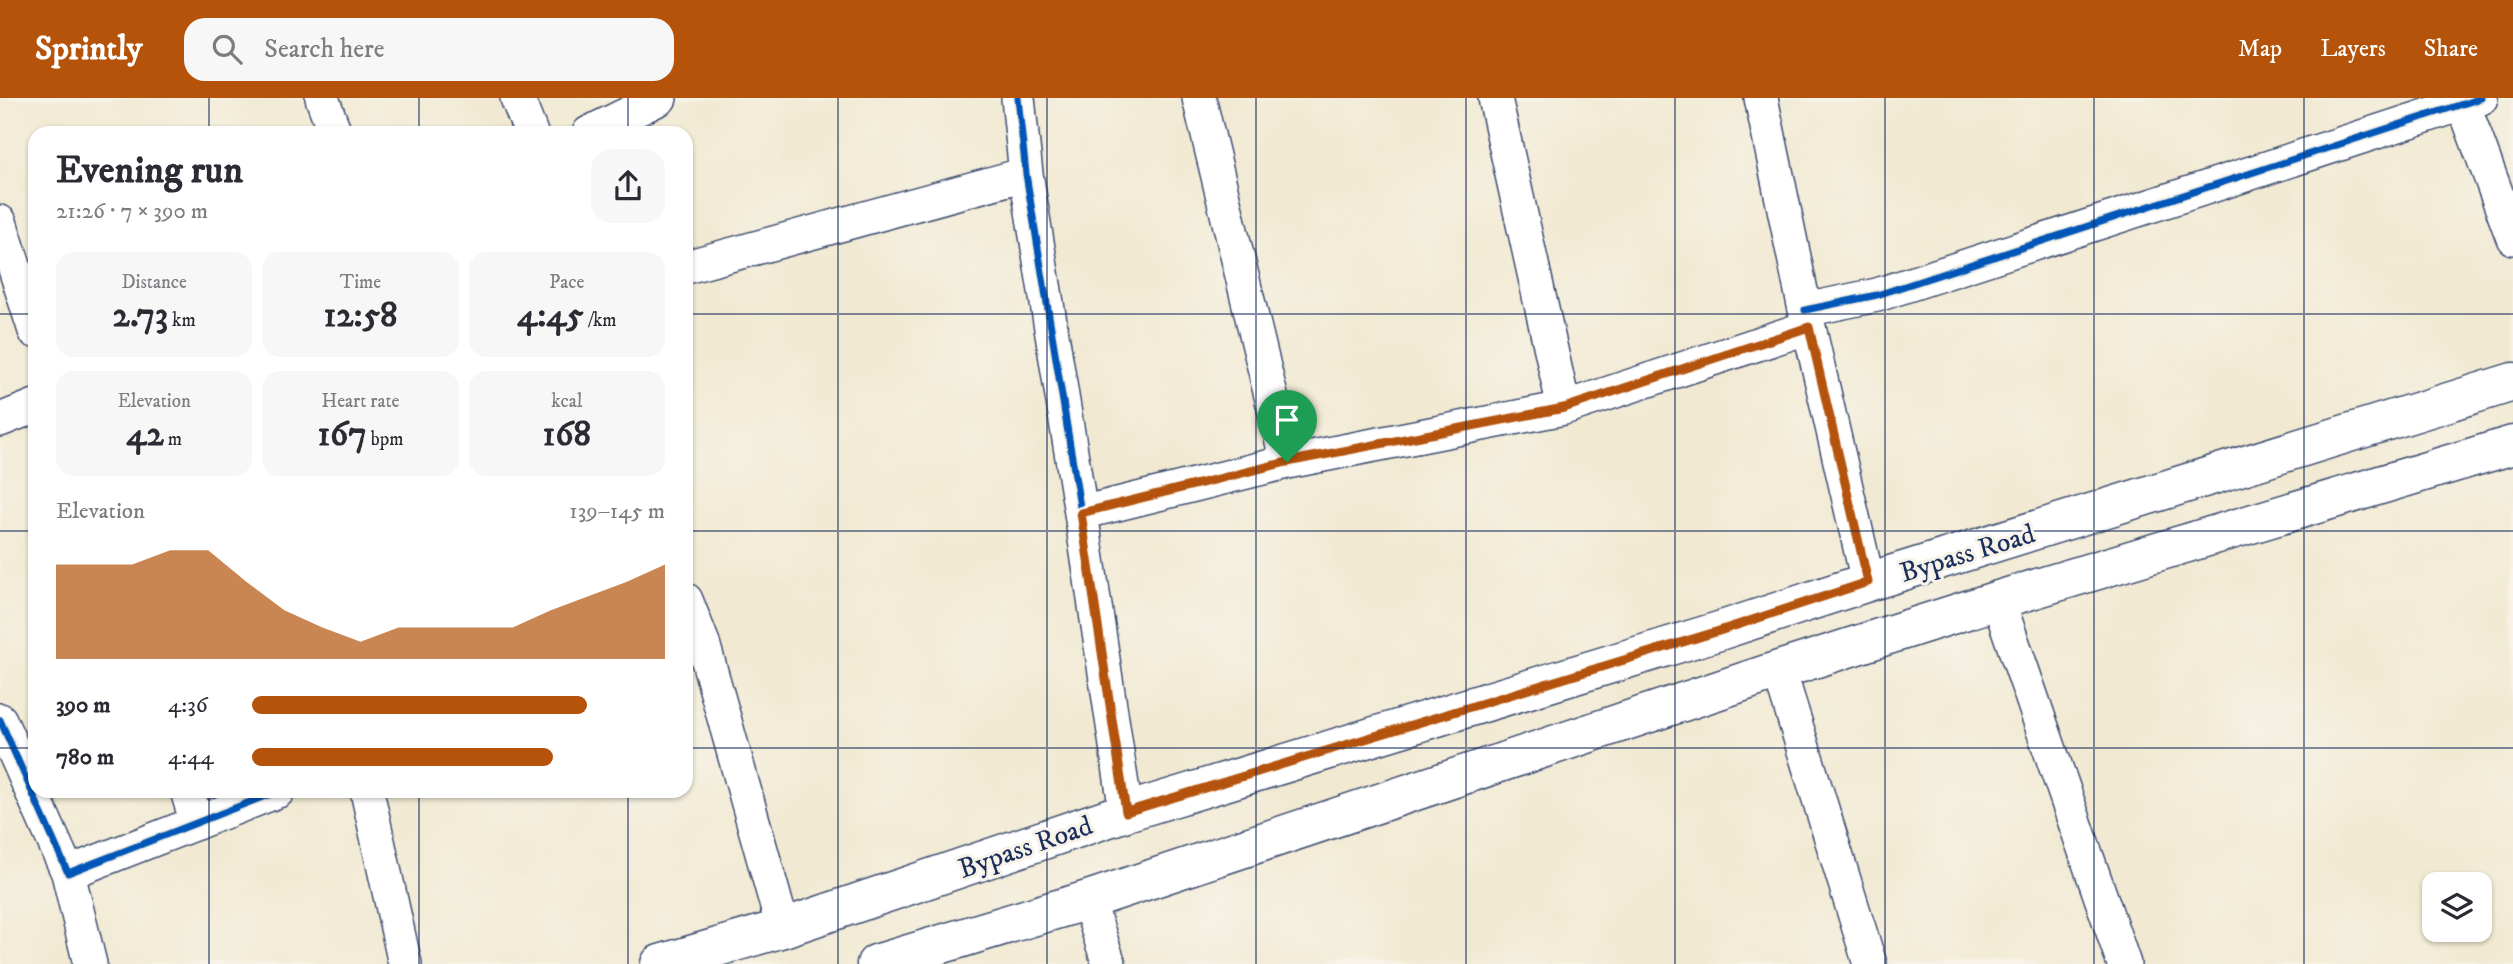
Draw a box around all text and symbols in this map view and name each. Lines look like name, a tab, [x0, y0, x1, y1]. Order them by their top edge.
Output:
search box	[184, 18, 674, 81]
text: Sprintly	[35, 29, 142, 70]
icon: search	[208, 30, 246, 68]
text: Search here	[264, 33, 385, 66]
text: Map	[2238, 34, 2282, 64]
text: Layers	[2320, 34, 2386, 64]
text: Share	[2424, 34, 2478, 64]
text: Evening run	[56, 147, 243, 195]
button: share	[591, 149, 665, 223]
text: 21:26 · 7 × 390 m	[56, 197, 208, 226]
text: Distance	[121, 271, 187, 294]
text: Time	[340, 271, 381, 294]
text: Pace	[549, 271, 584, 294]
text: 2.73	[113, 294, 168, 338]
text: 12:58	[324, 294, 397, 338]
text: 4:45	[517, 294, 584, 338]
text: km	[168, 309, 196, 332]
text: /km	[584, 309, 617, 332]
text: Elevation	[117, 390, 191, 413]
text: Heart rate	[322, 390, 399, 413]
text: kcal	[551, 390, 582, 413]
pin	[1257, 390, 1317, 462]
icon: arrive	[1268, 401, 1306, 439]
text: 42	[126, 413, 164, 457]
text: 167	[317, 413, 367, 457]
text: 168	[543, 413, 591, 457]
text: m	[164, 428, 182, 451]
text: bpm	[367, 428, 404, 451]
text: Elevation	[56, 497, 145, 526]
text: 139–145 m	[569, 497, 665, 526]
street label: Bypass Road	[1896, 516, 2039, 591]
text: 390 m	[56, 691, 111, 720]
text: 4:36	[168, 691, 208, 720]
text: 780 m	[56, 743, 114, 772]
text: 4:44	[168, 743, 214, 772]
street label: Bypass Road	[954, 808, 1097, 887]
map controls	[2422, 872, 2492, 942]
button: layers	[2422, 872, 2492, 942]

